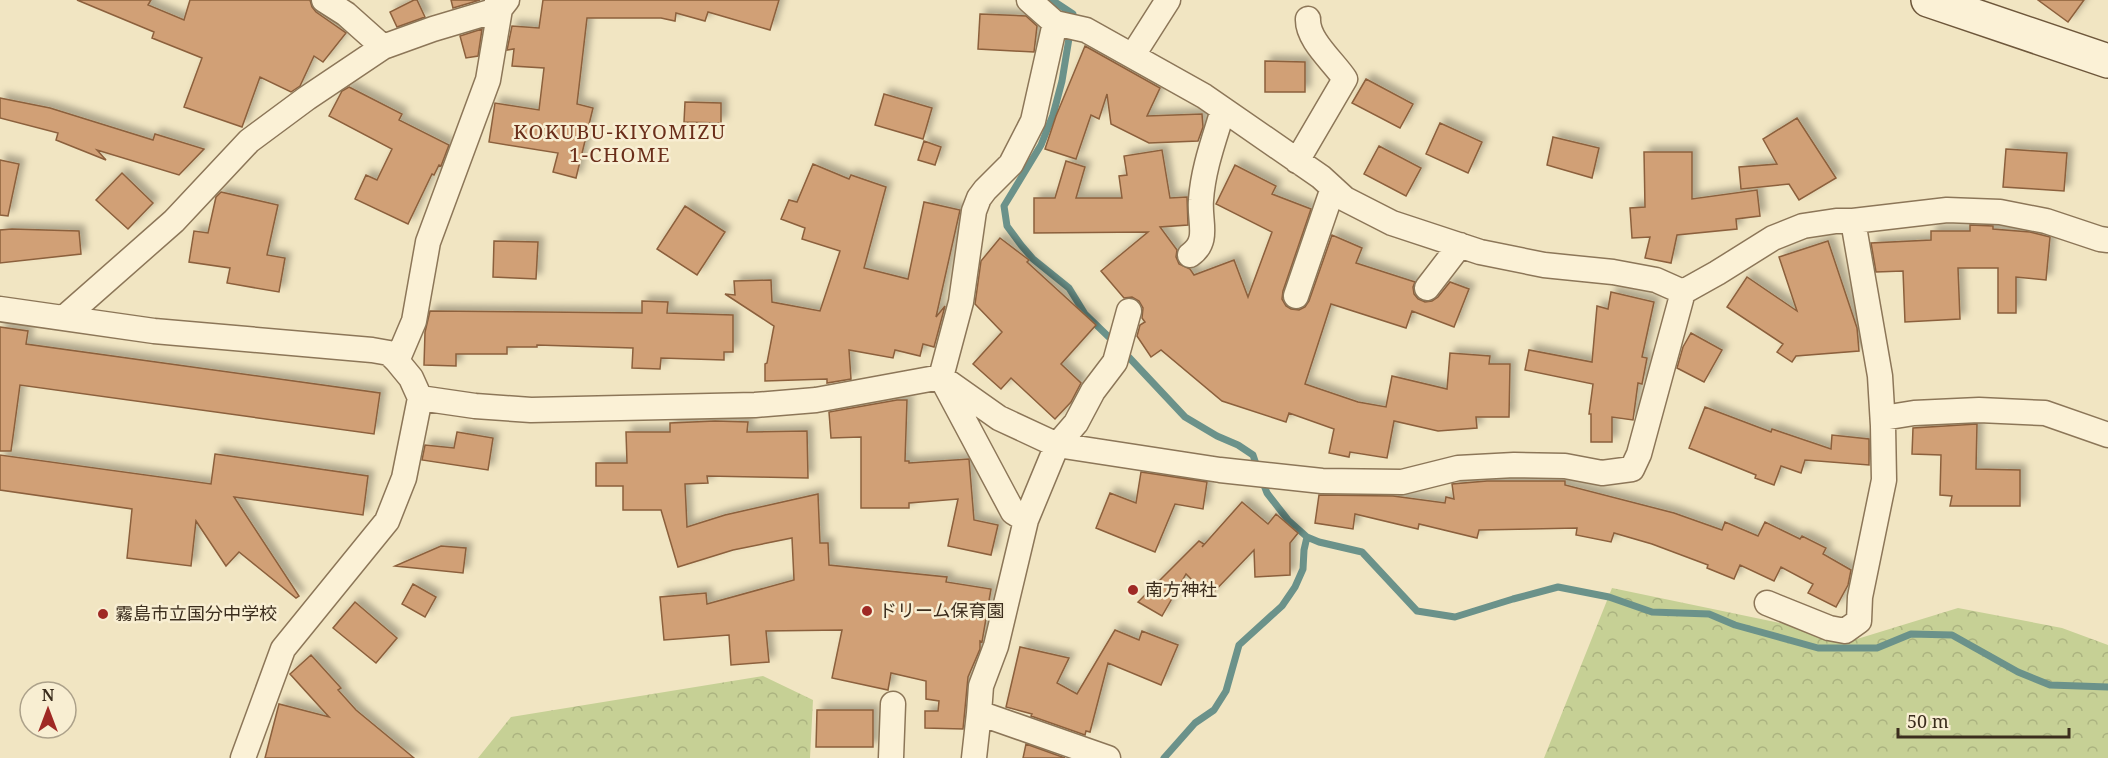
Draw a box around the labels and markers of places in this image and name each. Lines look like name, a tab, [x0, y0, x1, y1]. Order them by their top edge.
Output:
place label: 南方神社	[1145, 577, 1217, 601]
marker: 南方神社	[1126, 583, 1140, 597]
place label: ドリーム保育園	[879, 598, 1004, 622]
place label: 霧島市立国分中学校	[115, 601, 277, 625]
marker: ドリーム保育園	[860, 604, 874, 618]
marker: 霧島市立国分中学校	[96, 607, 110, 621]

